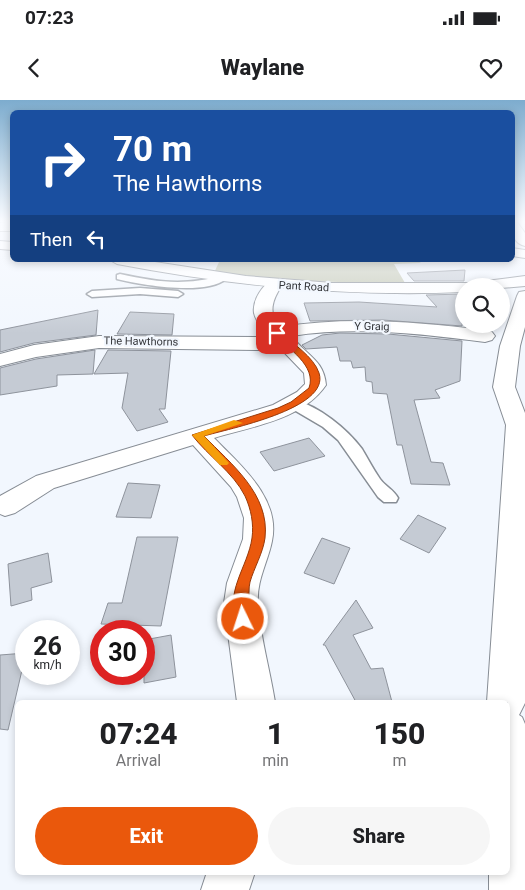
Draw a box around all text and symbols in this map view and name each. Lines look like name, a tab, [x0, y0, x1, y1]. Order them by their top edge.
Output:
text: 07:23	[25, 6, 74, 29]
icon: back	[20, 54, 48, 82]
icon: heart	[477, 54, 505, 82]
text: Waylane	[221, 55, 304, 80]
text: 70 m	[113, 129, 192, 170]
icon: right	[30, 130, 95, 195]
text: The Hawthorns	[113, 171, 262, 196]
icon: left	[82, 225, 110, 253]
text: Then	[30, 228, 72, 251]
map controls	[455, 278, 510, 333]
button: search	[455, 278, 510, 333]
street label: Pant Road	[278, 279, 330, 294]
pin	[256, 312, 298, 354]
icon: arrive	[263, 319, 291, 347]
street label: Y Graig	[354, 320, 390, 333]
street label: The Hawthorns	[104, 334, 179, 349]
position arrow	[216, 592, 268, 644]
speed limit sign: 30	[90, 620, 155, 685]
text: 26	[33, 632, 62, 661]
text: km/h	[33, 658, 62, 672]
text: 07:24	[100, 716, 178, 751]
text: 1	[267, 716, 284, 751]
text: 150	[373, 716, 425, 751]
text: Arrival	[116, 751, 161, 770]
text: min	[262, 751, 289, 770]
text: m	[392, 751, 406, 770]
button: Exit	[35, 807, 258, 865]
button: Share	[268, 807, 490, 865]

